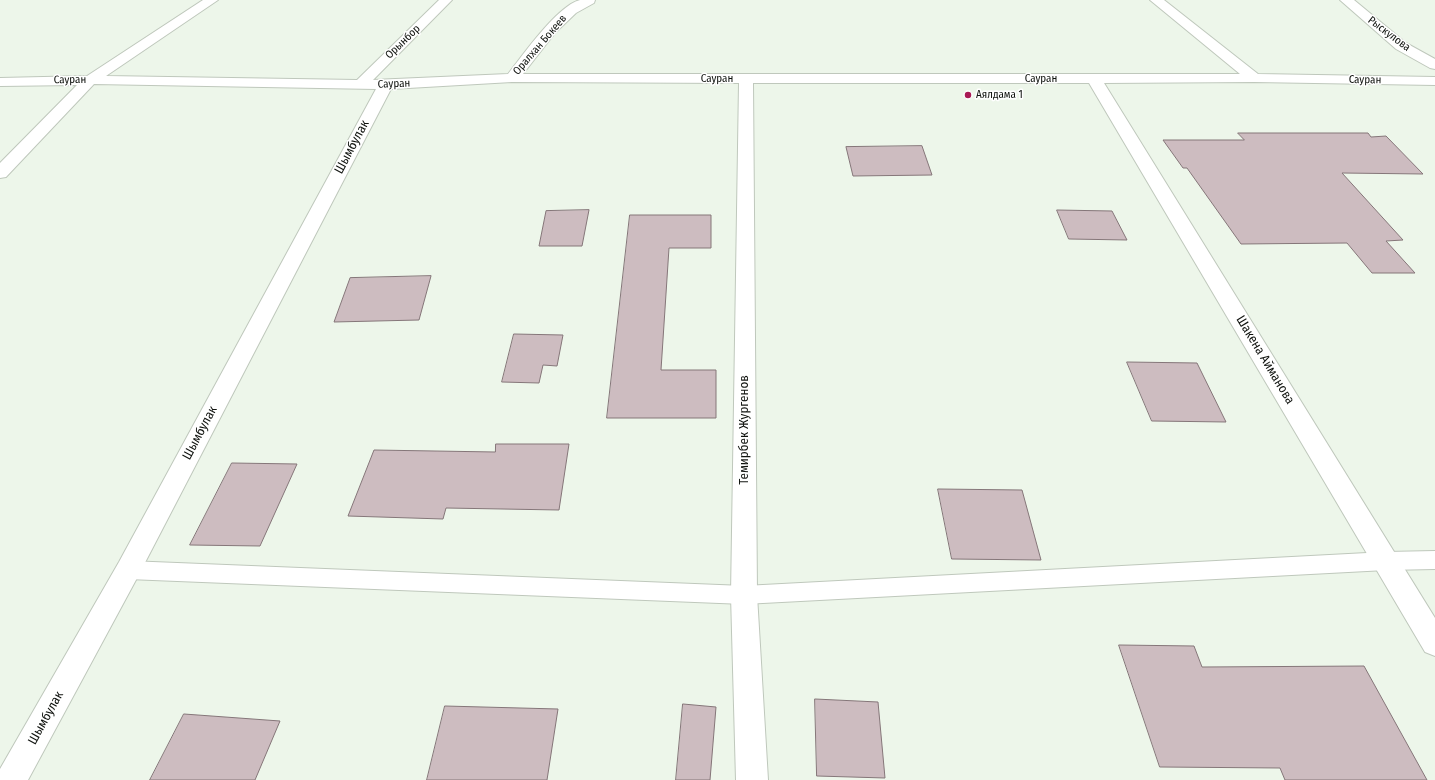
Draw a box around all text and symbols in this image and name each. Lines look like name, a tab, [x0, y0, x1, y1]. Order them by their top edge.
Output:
street label: Оралхан Бокеев	[510, 12, 570, 78]
street label: Рыскулова	[1365, 14, 1413, 54]
street label: Орынбор	[383, 22, 423, 62]
street label: Сауран	[701, 72, 733, 86]
street label: Сауран	[1025, 72, 1057, 86]
street label: Сауран	[54, 73, 86, 87]
street label: Сауран	[1349, 73, 1381, 87]
street label: Сауран	[377, 77, 411, 91]
place label: Аялдама 1	[976, 88, 1023, 102]
marker: Аялдама 1	[963, 90, 973, 100]
street label: Шымбулак	[331, 117, 373, 177]
street label: Шакена Айманова	[1232, 313, 1298, 407]
street label: Темирбек Жургенов	[736, 375, 752, 485]
street label: Шымбулак	[179, 403, 221, 463]
street label: Шымбулак	[25, 689, 67, 747]

